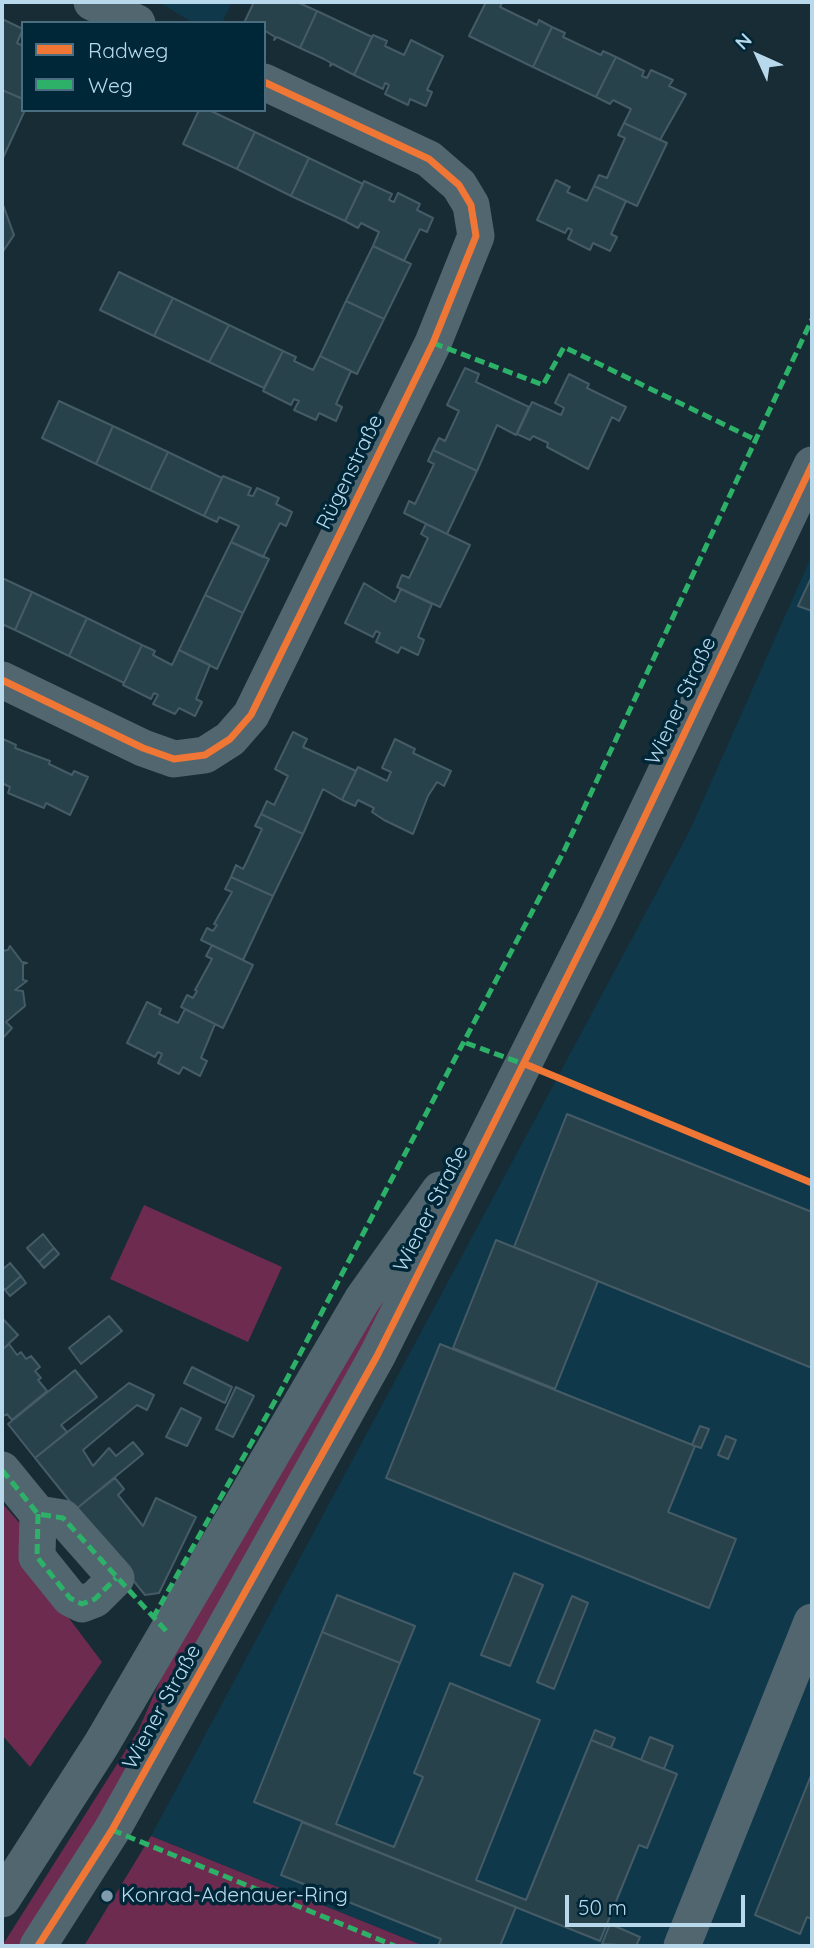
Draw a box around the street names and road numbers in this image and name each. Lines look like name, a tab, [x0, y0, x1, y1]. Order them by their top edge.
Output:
street label: Rügenstraße	[311, 411, 389, 533]
street label: Wiener Straße	[640, 633, 722, 769]
street label: Wiener Straße	[388, 1142, 474, 1276]
street label: Wiener Straße	[117, 1640, 207, 1774]

